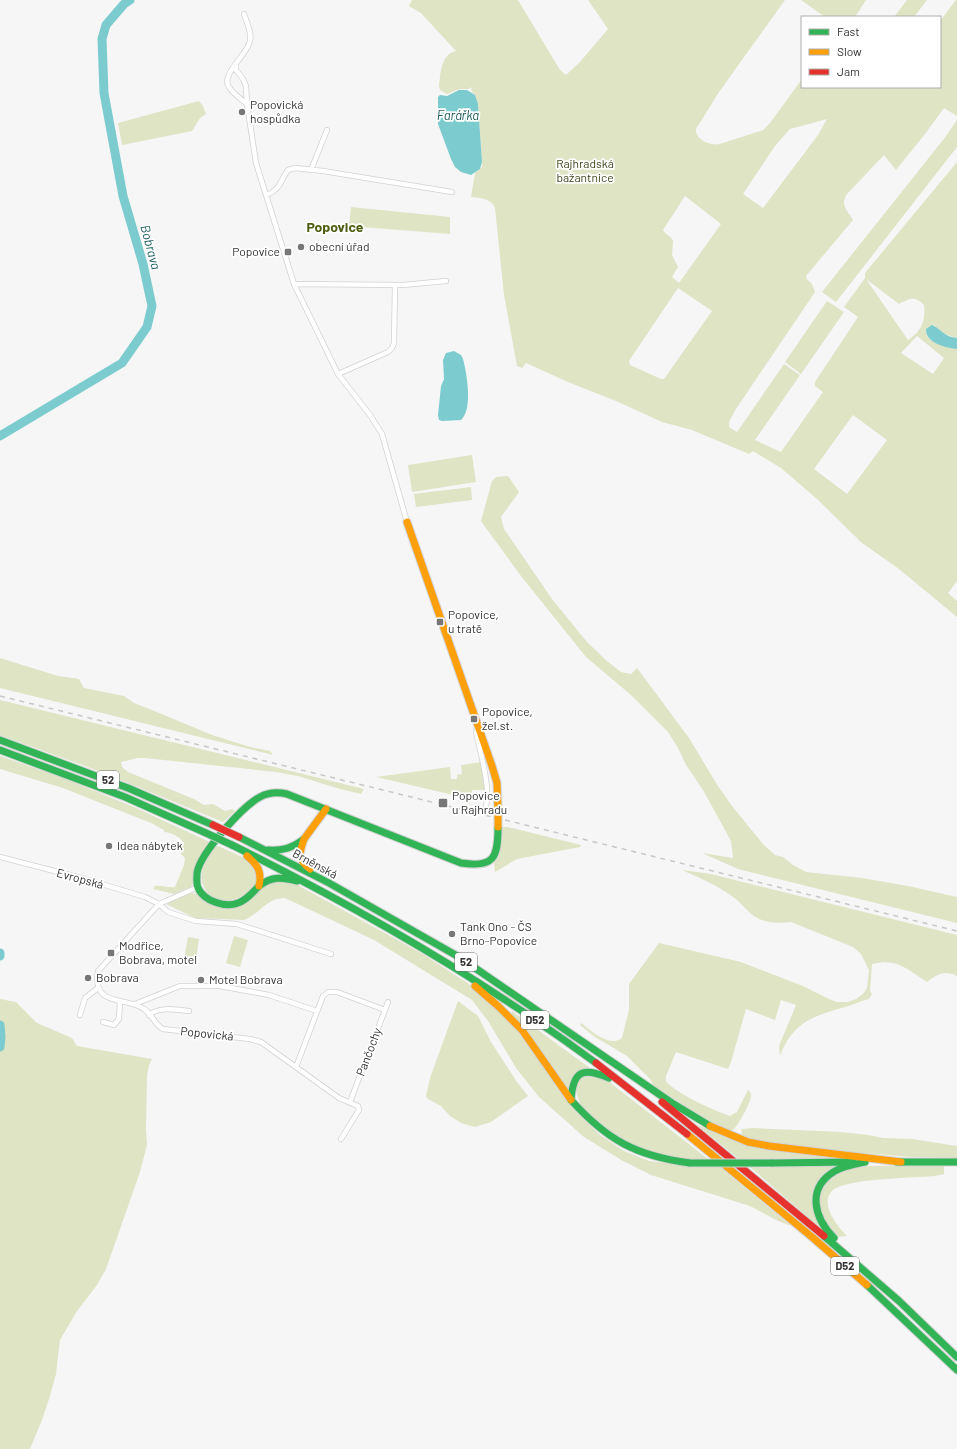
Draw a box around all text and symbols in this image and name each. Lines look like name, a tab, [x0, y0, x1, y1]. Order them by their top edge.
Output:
legend	[801, 16, 941, 88]
text: Fast	[837, 24, 860, 38]
text: Slow	[837, 44, 862, 58]
text: Jam	[837, 64, 860, 78]
place label: Popovická hospůdka	[250, 97, 303, 125]
marker: Popovická hospůdka	[237, 107, 247, 117]
water label: Farářka	[437, 107, 479, 123]
park label: Rajhradská bažantnice	[556, 156, 614, 184]
district label: Popovice	[307, 218, 364, 235]
water label: Bobrava	[137, 223, 165, 271]
place label: obecní úřad	[309, 239, 370, 253]
marker: obecní úřad	[296, 242, 306, 252]
place label: Popovice	[232, 244, 280, 258]
marker: Popovice	[283, 247, 293, 257]
place label: Popovice, u tratě	[448, 607, 499, 635]
marker: Popovice, u tratě	[435, 617, 445, 627]
place label: Popovice, žel.st.	[482, 704, 533, 732]
marker: Popovice, žel.st.	[469, 714, 479, 724]
road number: 52	[97, 771, 119, 789]
place label: Popovice u Rajhradu	[452, 788, 507, 816]
marker: Popovice u Rajhradu	[437, 797, 449, 809]
place label: Idea nábytek	[117, 838, 183, 852]
marker: Idea nábytek	[104, 841, 114, 851]
street label: Brněnská	[291, 845, 340, 881]
street label: Evropská	[55, 865, 105, 891]
place label: Tank Ono - ČS Brno-Popovice	[460, 919, 537, 947]
marker: Tank Ono - ČS Brno-Popovice	[447, 929, 457, 939]
place label: Modřice, Bobrava, motel	[119, 938, 197, 966]
marker: Modřice, Bobrava, motel	[106, 948, 116, 958]
road number: 52	[455, 953, 477, 971]
place label: Bobrava	[96, 970, 139, 984]
place label: Motel Bobrava	[209, 972, 283, 986]
marker: Bobrava	[83, 973, 93, 983]
marker: Motel Bobrava	[196, 975, 206, 985]
road number: D52	[521, 1011, 549, 1029]
street label: Popovická	[180, 1023, 234, 1043]
street label: Pančochy	[352, 1025, 384, 1078]
road number: D52	[831, 1257, 859, 1275]

